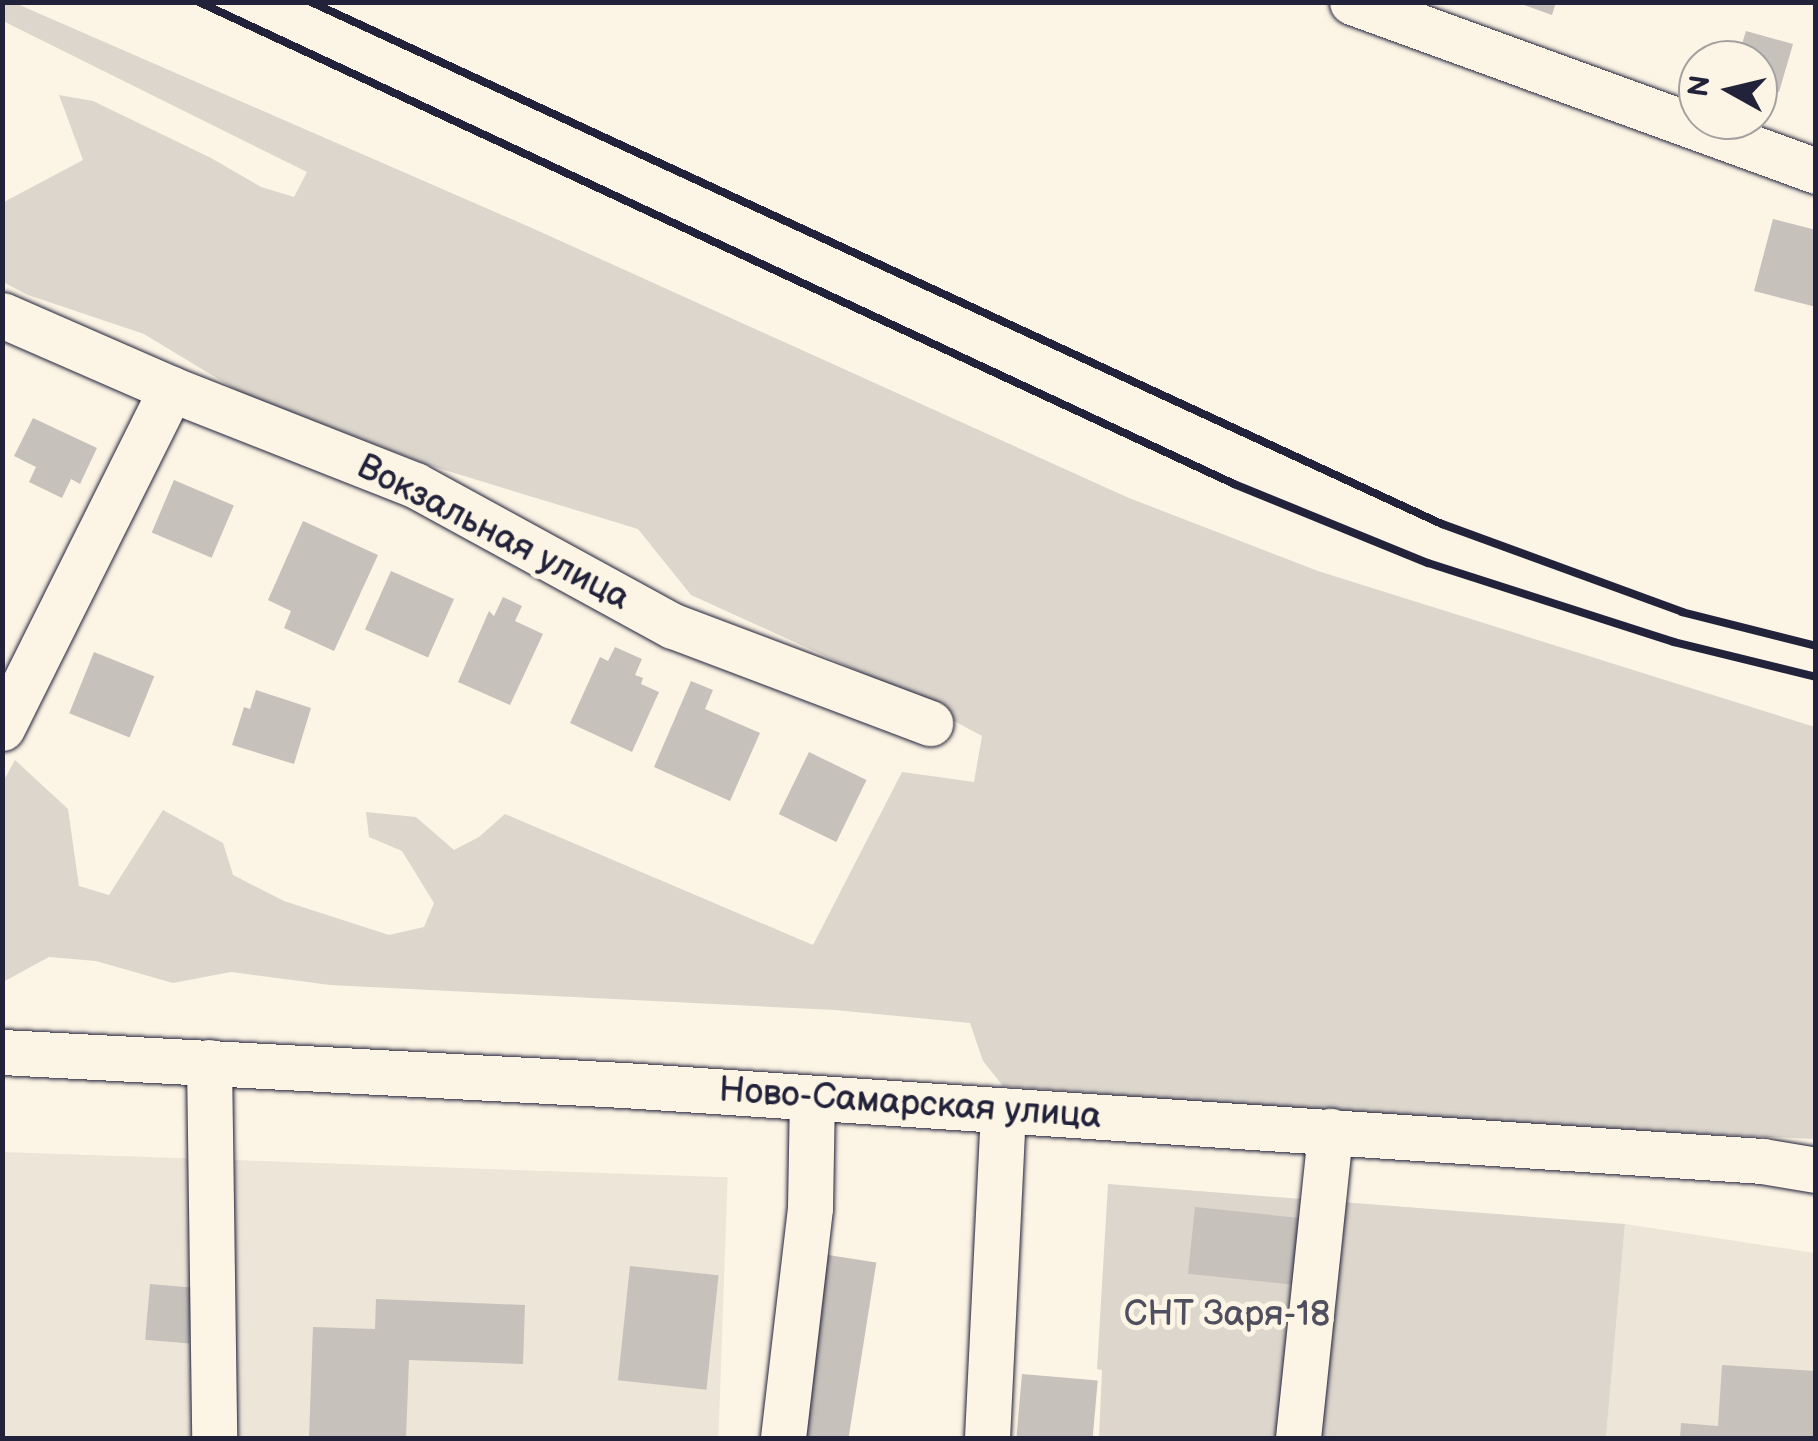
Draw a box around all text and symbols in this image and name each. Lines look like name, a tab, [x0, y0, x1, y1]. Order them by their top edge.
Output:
north arrow	[1678, 40, 1778, 140]
text: N	[1682, 73, 1718, 99]
street label: Вокзальная улица	[350, 446, 636, 620]
street label: Ново-Самарская улица	[717, 1070, 1103, 1138]
park label: СНТ Заря-18	[1124, 1294, 1330, 1336]

